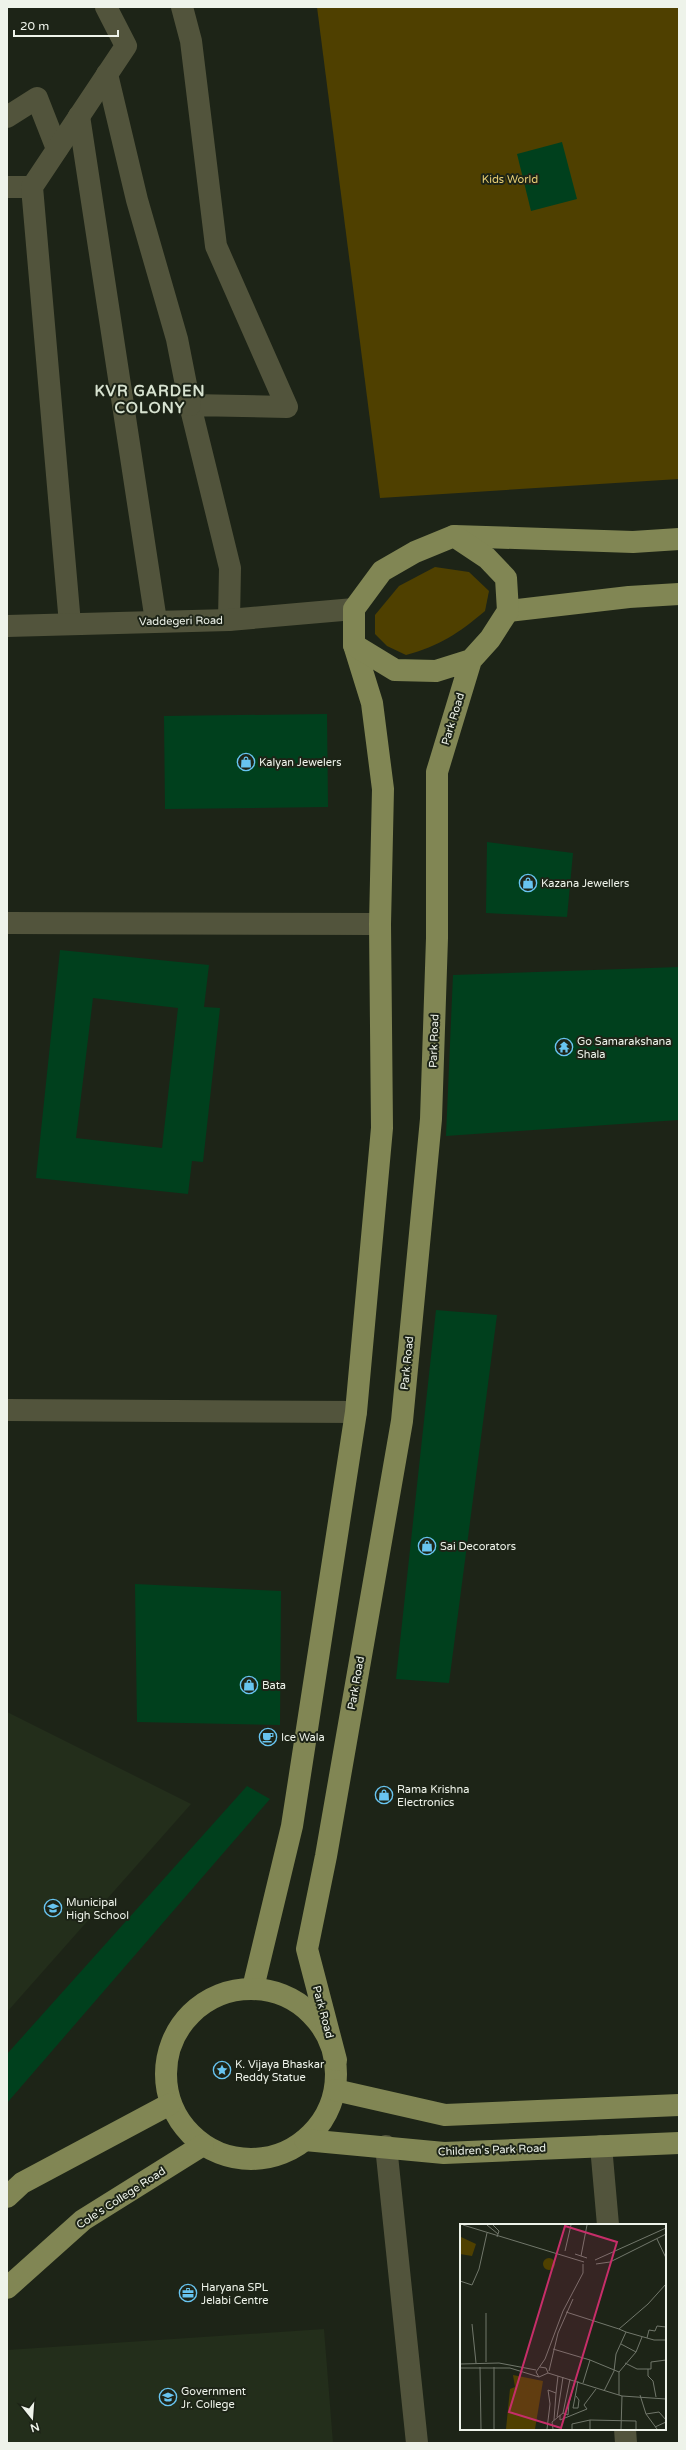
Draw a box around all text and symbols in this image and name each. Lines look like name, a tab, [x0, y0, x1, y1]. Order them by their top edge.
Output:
scale bar	[14, 12, 118, 38]
text: 20 m	[20, 19, 49, 33]
park label: Kids World	[482, 173, 538, 186]
district label: KVR GARDEN COLONY	[94, 382, 206, 417]
street label: Vaddegeri Road	[139, 614, 223, 628]
street label: Park Road	[439, 691, 467, 747]
shop icon: Kalyan Jewelers	[236, 752, 256, 772]
place label: Kalyan Jewelers	[259, 756, 342, 769]
shop icon: Kazana Jewellers	[518, 873, 538, 893]
place label: Kazana Jewellers	[541, 877, 629, 890]
street label: Park Road	[427, 1014, 441, 1068]
place label: Go Samarakshana Shala	[577, 1035, 672, 1061]
temple icon: Go Samarakshana Shala	[554, 1037, 574, 1057]
street label: Park Road	[398, 1335, 416, 1391]
shop icon: Sai Decorators	[417, 1536, 437, 1556]
place label: Sai Decorators	[440, 1540, 516, 1553]
street label: Park Road	[345, 1655, 367, 1711]
shop icon: Bata	[239, 1675, 259, 1695]
place label: Bata	[262, 1679, 286, 1692]
cafe icon: Ice Wala	[258, 1727, 278, 1747]
place label: Ice Wala	[281, 1731, 325, 1744]
place label: Rama Krishna Electronics	[397, 1783, 469, 1809]
shop icon: Rama Krishna Electronics	[374, 1785, 394, 1805]
place label: Municipal High School	[66, 1896, 129, 1922]
school or university icon: Municipal High School	[43, 1898, 63, 1918]
street label: Park Road	[310, 1984, 336, 2040]
place label: K. Vijaya Bhaskar Reddy Statue	[235, 2058, 325, 2084]
place icon: K. Vijaya Bhaskar Reddy Statue	[212, 2060, 232, 2080]
street label: Children's Park Road	[438, 2142, 546, 2158]
street label: Cole's College Road	[74, 2164, 168, 2232]
inset map	[460, 2224, 666, 2430]
place label: Haryana SPL Jelabi Centre	[201, 2281, 269, 2307]
office icon: Haryana SPL Jelabi Centre	[178, 2283, 198, 2303]
place label: Government Jr. College	[181, 2385, 246, 2411]
school or university icon: Government Jr. College	[158, 2387, 178, 2407]
north arrow	[12, 2398, 52, 2438]
text: N	[29, 2420, 41, 2435]

